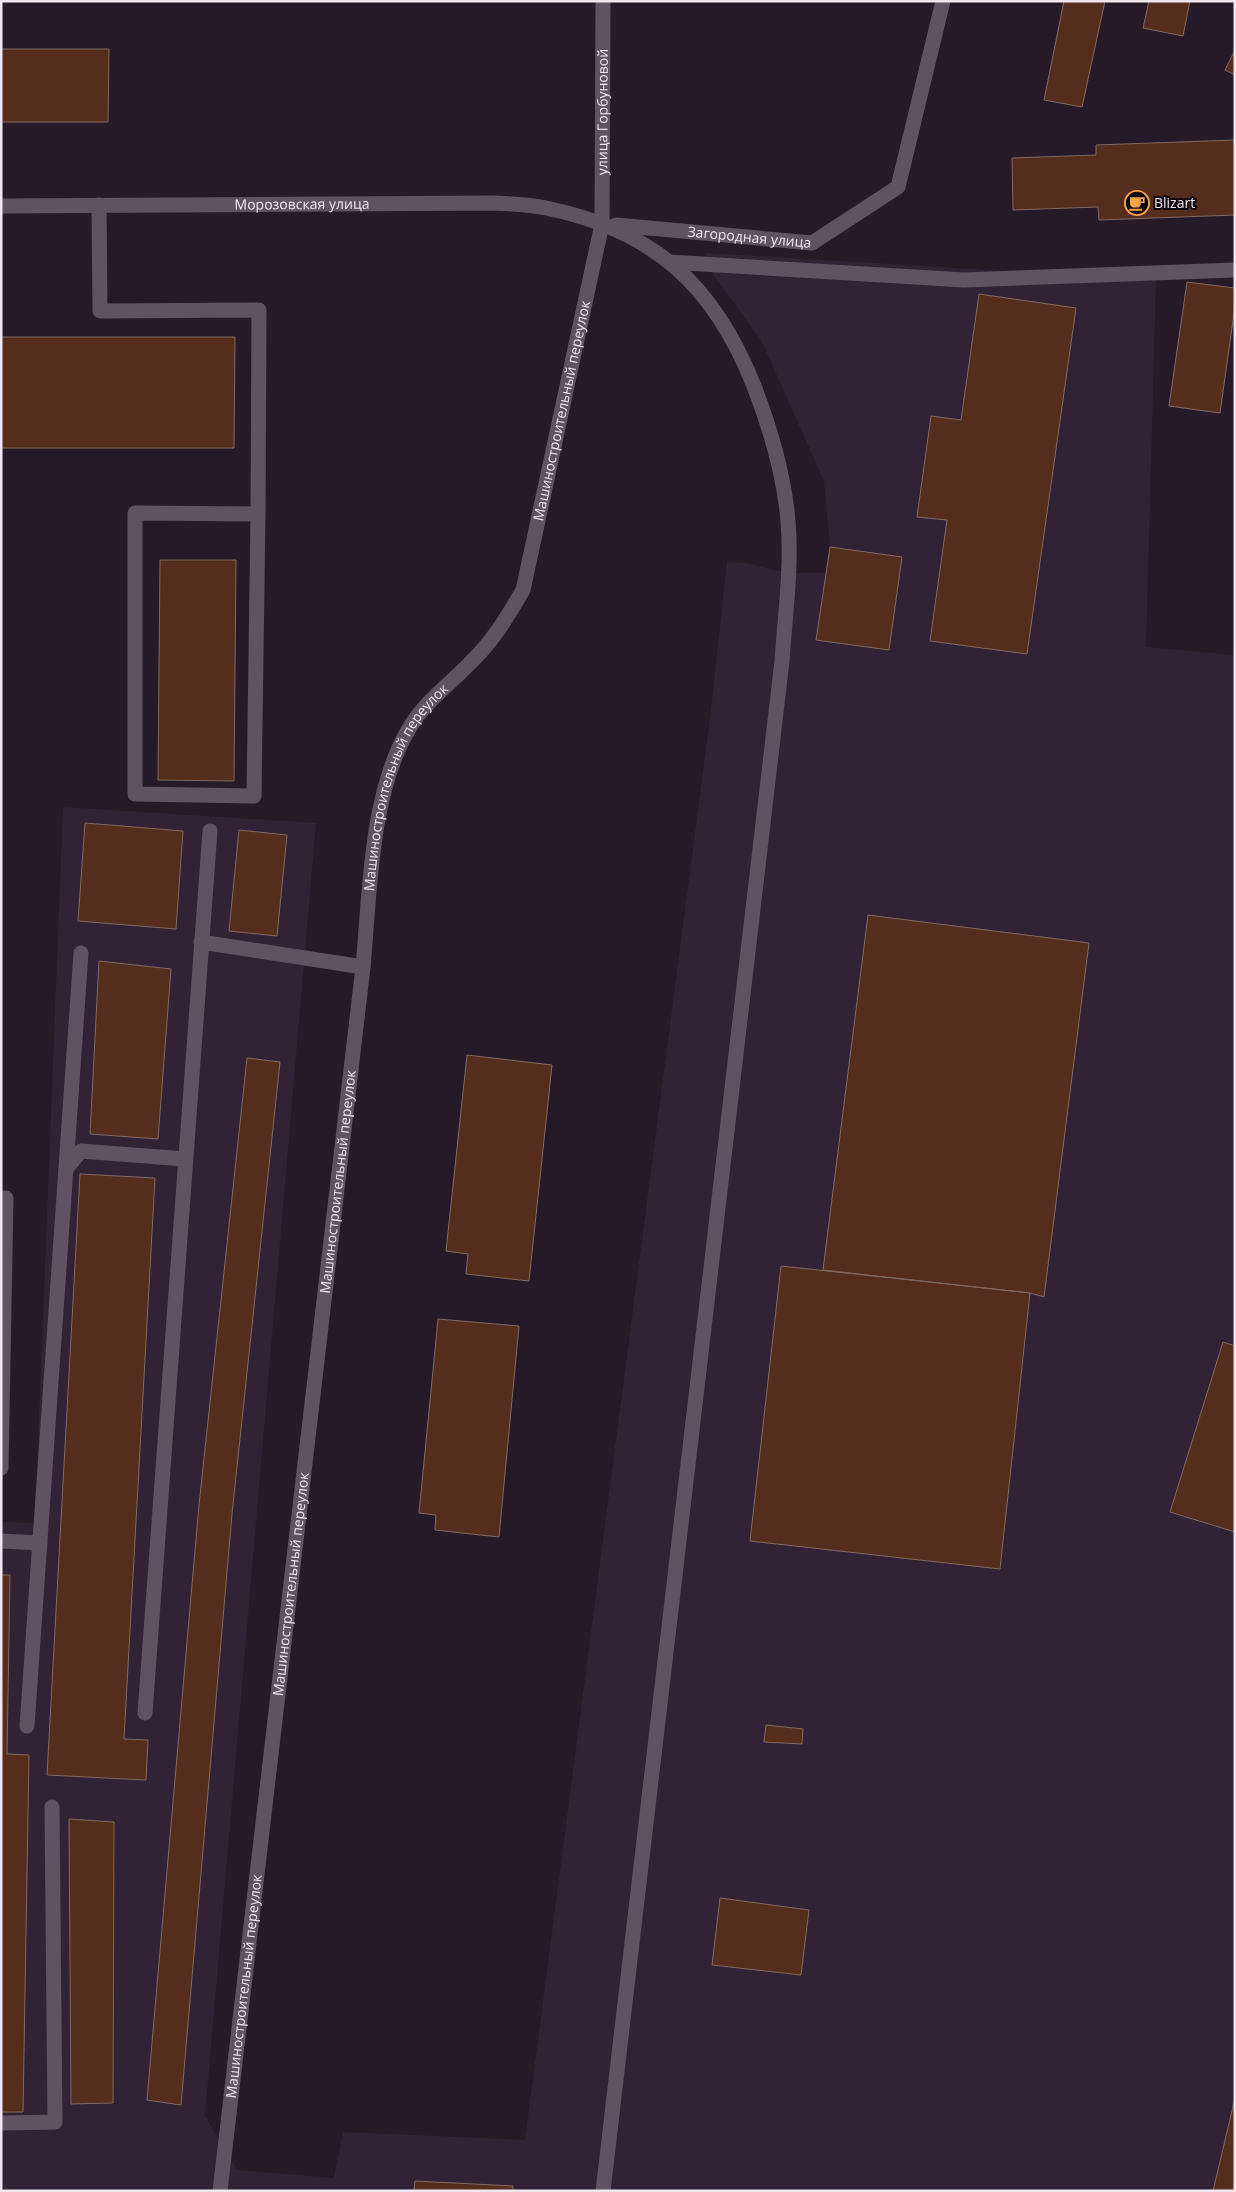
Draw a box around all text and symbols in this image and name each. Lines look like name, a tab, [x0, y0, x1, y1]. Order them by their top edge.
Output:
street label: улица Горбуновой	[592, 49, 612, 175]
cafe icon: Blizart	[1124, 190, 1150, 216]
place label: Blizart	[1154, 193, 1195, 212]
street label: Морозовская улица	[234, 194, 369, 214]
street label: Загородная улица	[687, 222, 812, 252]
street label: Машиностроительный переулок	[528, 298, 594, 523]
street label: Машиностроительный переулок	[359, 678, 452, 892]
street label: Машиностроительный переулок	[315, 1068, 360, 1295]
street label: Машиностроительный переулок	[268, 1471, 313, 1697]
street label: Машиностроительный переулок	[221, 1873, 266, 2099]

